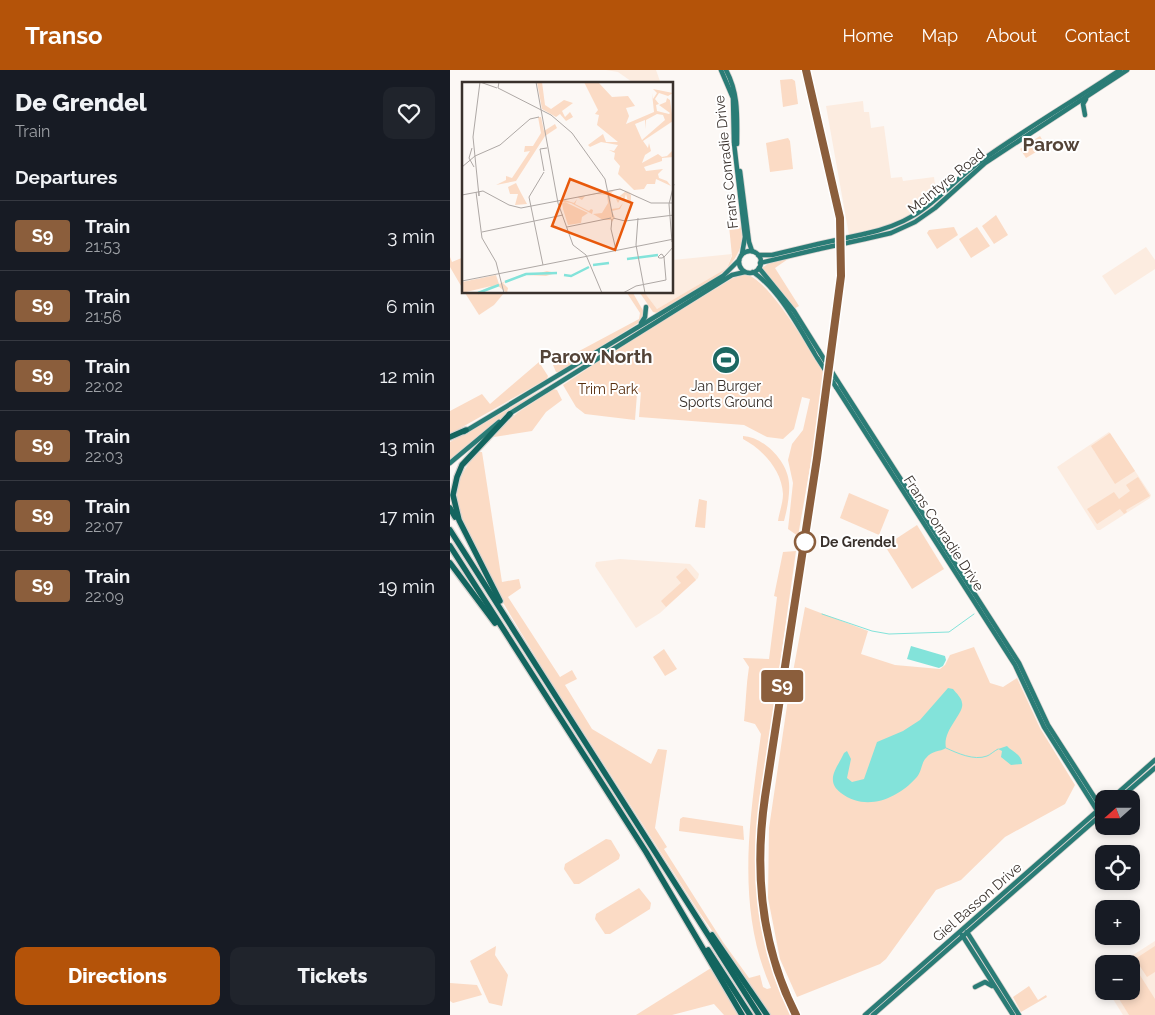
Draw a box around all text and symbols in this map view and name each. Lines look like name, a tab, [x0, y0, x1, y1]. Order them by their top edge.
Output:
text: Transo	[25, 21, 103, 50]
text: Home	[842, 25, 893, 46]
text: Map	[921, 25, 958, 46]
text: About	[986, 25, 1037, 46]
text: Contact	[1065, 25, 1130, 46]
inset map	[462, 82, 674, 294]
button: heart	[383, 87, 435, 139]
text: De Grendel	[15, 88, 147, 117]
street label: Frans Conradie Drive	[711, 94, 741, 230]
text: Train	[15, 122, 50, 141]
district label: Parow	[1023, 133, 1080, 155]
street label: McIntyre Road	[905, 145, 987, 217]
text: Departures	[15, 166, 117, 188]
text: Train	[85, 215, 130, 237]
text: S9	[32, 225, 53, 246]
text: 3 min	[387, 225, 435, 247]
text: 21:53	[85, 237, 120, 256]
text: Train	[85, 285, 130, 307]
text: S9	[32, 295, 53, 316]
text: 6 min	[386, 295, 435, 317]
text: 21:56	[85, 307, 122, 326]
district label: Parow North	[540, 345, 652, 367]
sports icon: Jan Burger Sports Ground	[711, 345, 741, 375]
text: Train	[85, 355, 130, 377]
text: S9	[32, 365, 53, 386]
text: 12 min	[379, 365, 435, 387]
text: 22:02	[85, 377, 123, 396]
place label: Jan Burger Sports Ground	[679, 378, 773, 410]
park label: Trim Park	[578, 381, 639, 397]
text: Train	[85, 425, 130, 447]
text: S9	[32, 435, 53, 456]
text: 13 min	[379, 435, 435, 457]
text: 22:03	[85, 447, 123, 466]
street label: Frans Conradie Drive	[901, 472, 987, 594]
text: Train	[85, 495, 130, 517]
text: S9	[32, 505, 53, 526]
text: 17 min	[379, 505, 435, 527]
text: 22:07	[85, 517, 123, 536]
marker: De Grendel	[794, 531, 816, 553]
place label: De Grendel	[820, 534, 897, 550]
text: Train	[85, 565, 130, 587]
text: S9	[32, 575, 53, 596]
text: 19 min	[378, 575, 435, 597]
text: 22:09	[85, 587, 124, 606]
line badge: S9	[760, 670, 804, 702]
text: S9	[771, 675, 793, 696]
north arrow	[1095, 790, 1140, 835]
map controls	[1095, 790, 1140, 1000]
button: locate	[1095, 845, 1140, 890]
street label: Giel Basson Drive	[929, 859, 1025, 945]
button: +	[1095, 900, 1140, 945]
button: Directions	[15, 947, 220, 1005]
button: Tickets	[230, 947, 435, 1005]
button: −	[1095, 955, 1140, 1000]

